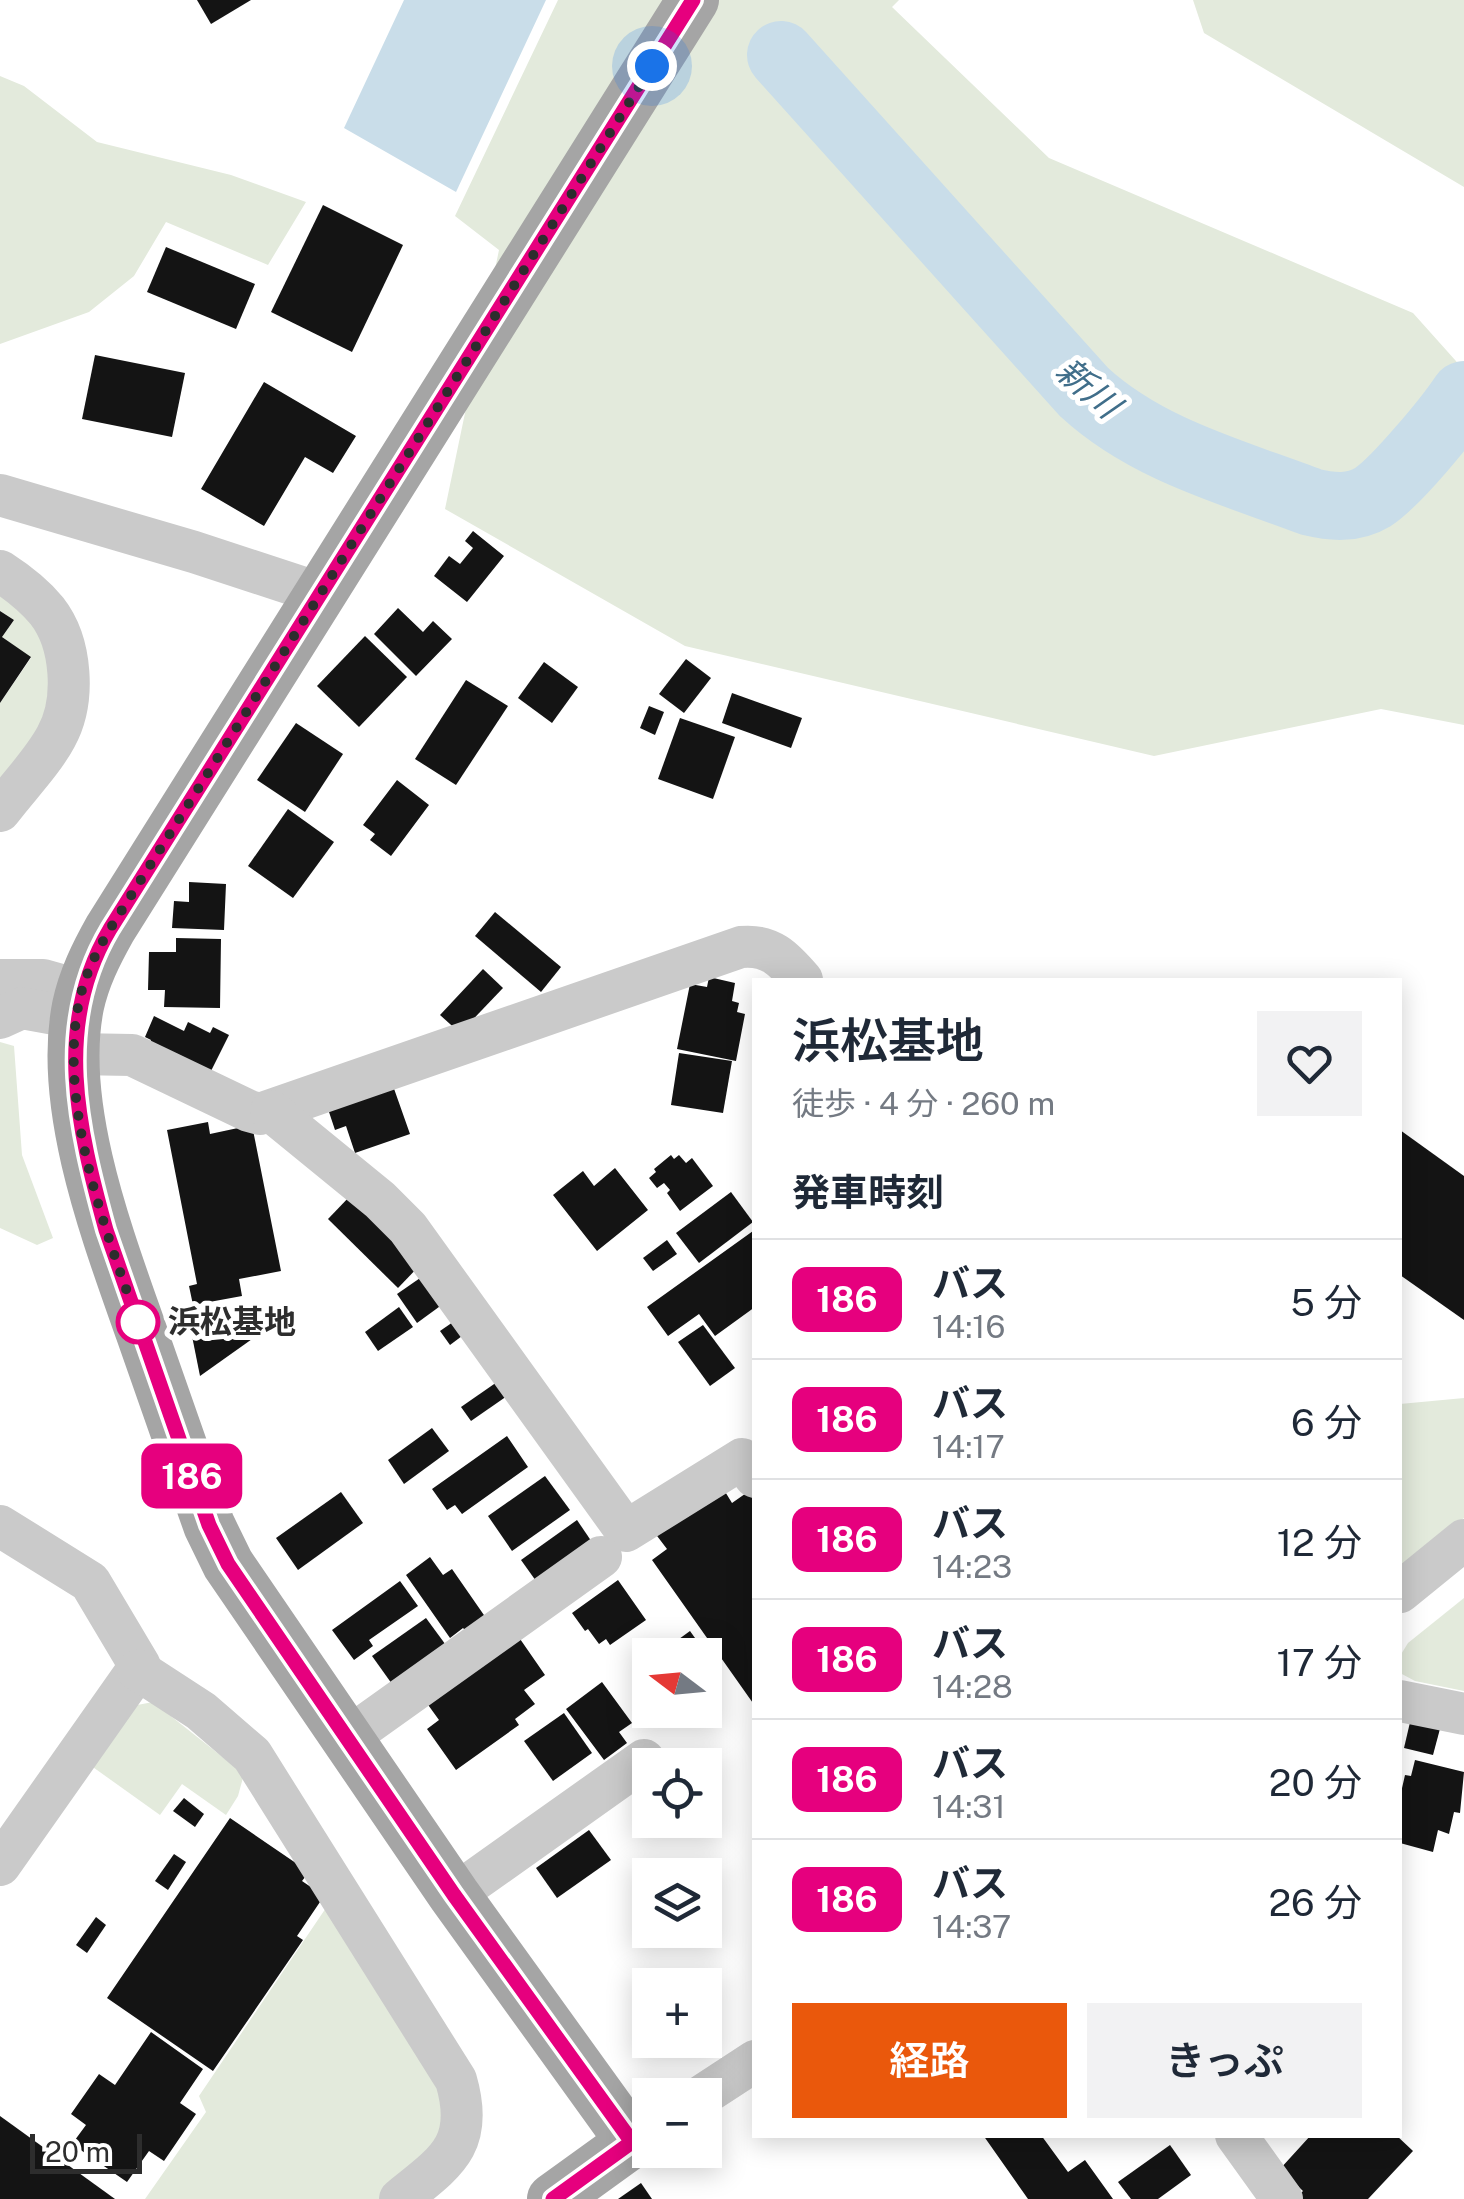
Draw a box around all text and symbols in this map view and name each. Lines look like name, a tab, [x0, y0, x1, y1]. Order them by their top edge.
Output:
your location	[627, 41, 677, 91]
water label: 新川	[1048, 349, 1131, 429]
button: heart	[1257, 1011, 1362, 1116]
text: 浜松基地	[792, 1012, 984, 1069]
text: 徒歩 · 4 分 · 260 m	[792, 1085, 1055, 1122]
text: 発車時刻	[792, 1170, 944, 1215]
text: バス	[932, 1261, 1008, 1306]
text: 186	[816, 1279, 878, 1320]
text: 5 分	[1290, 1280, 1362, 1325]
marker: 浜松基地	[117, 1301, 159, 1343]
place label: 浜松基地	[168, 1303, 296, 1340]
text: 14:16	[932, 1308, 1005, 1345]
text: バス	[932, 1381, 1008, 1426]
text: 186	[816, 1399, 878, 1440]
text: 6 分	[1291, 1400, 1362, 1445]
text: 14:17	[932, 1428, 1005, 1465]
line badge: 186	[134, 1444, 250, 1508]
text: 186	[161, 1456, 223, 1497]
text: バス	[932, 1501, 1008, 1546]
text: 186	[816, 1519, 878, 1560]
text: 12 分	[1277, 1520, 1362, 1565]
text: 14:23	[932, 1548, 1012, 1585]
text: バス	[932, 1621, 1008, 1666]
north arrow	[632, 1638, 722, 1728]
map controls	[632, 1638, 722, 2168]
text: 186	[816, 1639, 878, 1680]
text: 17 分	[1276, 1640, 1362, 1685]
text: 14:28	[932, 1668, 1013, 1705]
text: バス	[932, 1741, 1008, 1786]
button: locate	[632, 1748, 722, 1838]
text: 186	[816, 1759, 878, 1800]
text: 20 分	[1269, 1760, 1362, 1805]
text: 14:31	[932, 1788, 1006, 1825]
button: layers	[632, 1858, 722, 1948]
text: バス	[932, 1861, 1008, 1906]
text: 186	[816, 1879, 878, 1920]
text: 26 分	[1268, 1880, 1362, 1925]
text: 14:37	[932, 1908, 1011, 1945]
button: +	[632, 1968, 722, 2058]
button: 経路	[792, 2003, 1067, 2118]
button: きっぷ	[1087, 2003, 1362, 2118]
button: −	[632, 2078, 722, 2168]
scale bar	[30, 2129, 142, 2174]
text: 20 m	[45, 2135, 110, 2168]

